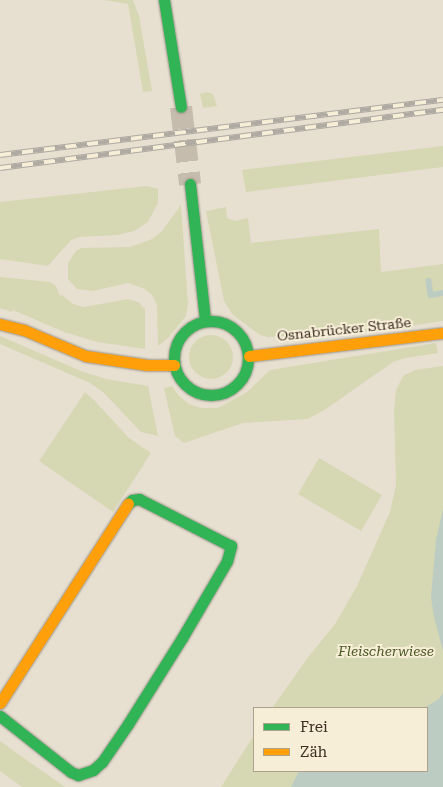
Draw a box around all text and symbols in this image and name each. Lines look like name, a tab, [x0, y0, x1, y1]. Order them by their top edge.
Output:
street label: Osnabrücker Straße	[276, 314, 412, 344]
park label: Fleischerwiese	[338, 643, 434, 659]
legend	[253, 707, 428, 772]
text: Frei	[300, 718, 328, 736]
text: Zäh	[300, 743, 327, 761]

